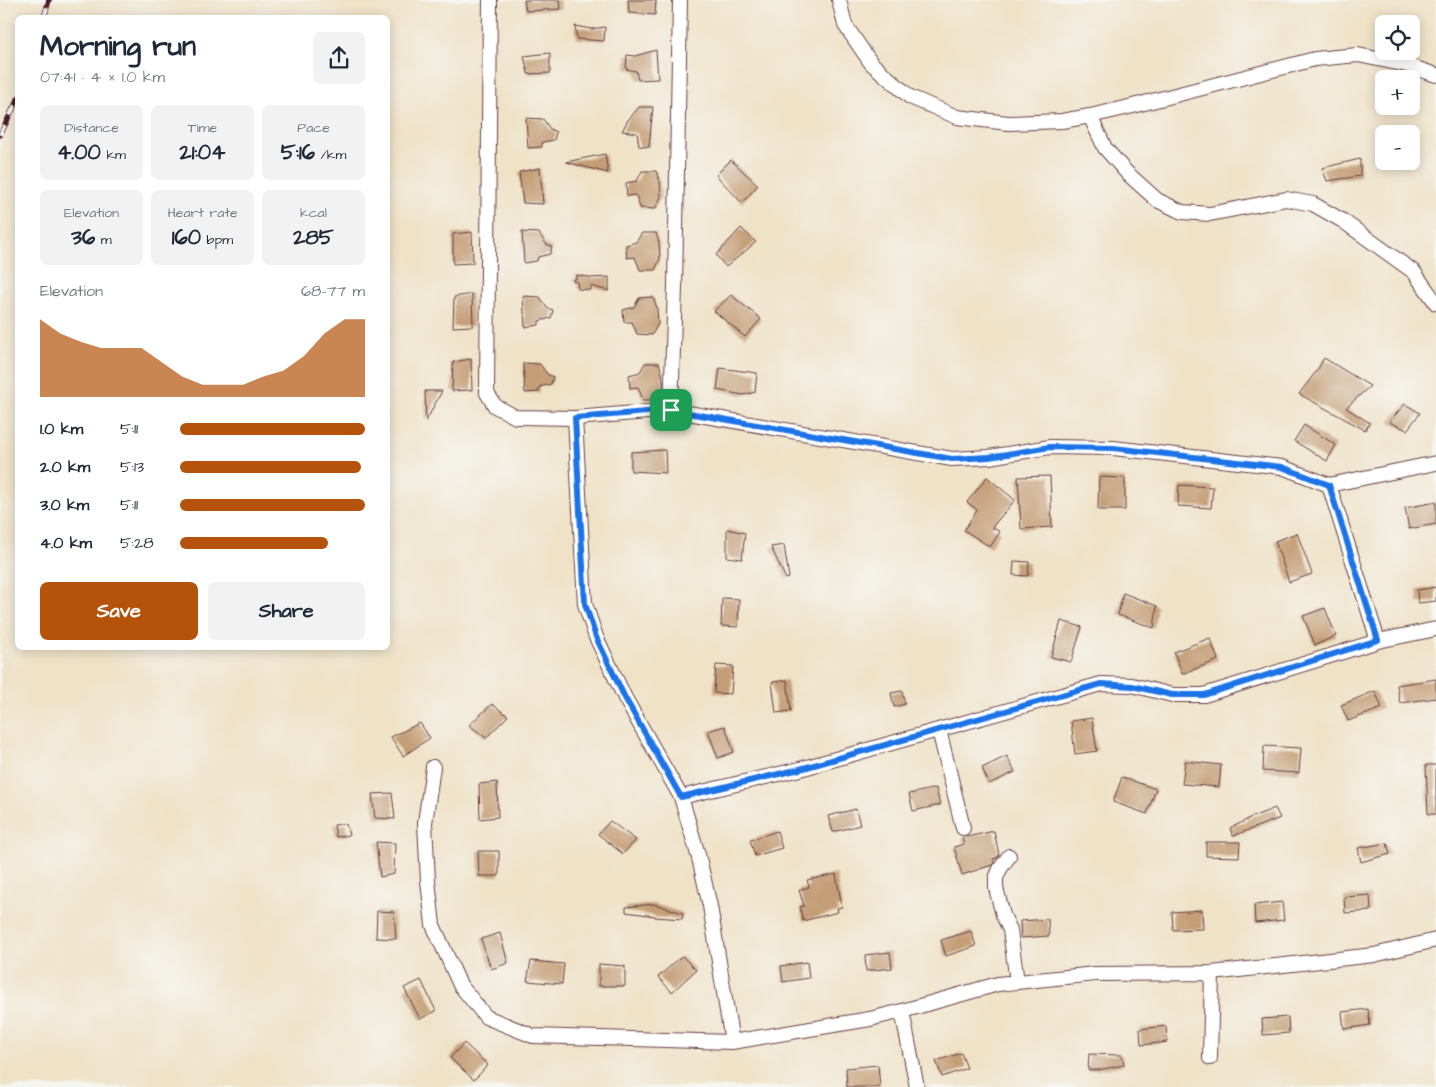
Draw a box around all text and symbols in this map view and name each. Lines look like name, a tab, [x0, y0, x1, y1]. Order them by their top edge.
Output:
map controls	[1375, 15, 1420, 170]
button: locate	[1375, 15, 1420, 60]
text: Morning run	[40, 27, 196, 66]
button: share	[313, 32, 365, 84]
text: 07:41 · 4 × 1.0 km	[40, 66, 165, 88]
button: +	[1375, 70, 1420, 115]
text: Distance	[64, 118, 119, 138]
text: Time	[188, 118, 217, 138]
text: Pace	[297, 118, 330, 138]
button: −	[1375, 125, 1420, 170]
text: 4.00	[57, 138, 101, 167]
text: 21:04	[180, 138, 225, 167]
text: 5:16	[281, 138, 315, 167]
text: km	[101, 145, 126, 165]
text: /km	[315, 145, 346, 165]
text: Elevation	[64, 203, 119, 223]
text: Heart rate	[167, 203, 238, 223]
text: kcal	[300, 203, 327, 223]
text: 36	[71, 223, 95, 252]
text: 160	[172, 223, 201, 252]
text: 285	[293, 223, 334, 252]
text: m	[95, 230, 112, 250]
text: bpm	[201, 230, 233, 250]
text: Elevation	[40, 280, 103, 302]
text: 68–77 m	[301, 280, 365, 302]
pin	[650, 389, 692, 431]
icon: arrive	[657, 396, 685, 424]
text: 1.0 km	[40, 418, 83, 440]
text: 5:11	[120, 418, 138, 440]
text: 2.0 km	[40, 456, 90, 478]
text: 5:13	[120, 456, 144, 478]
text: 3.0 km	[40, 494, 89, 516]
text: 5:11	[120, 494, 138, 516]
text: 4.0 km	[40, 532, 92, 554]
text: 5:28	[120, 532, 154, 554]
button: Save	[40, 582, 198, 640]
button: Share	[208, 582, 365, 640]

